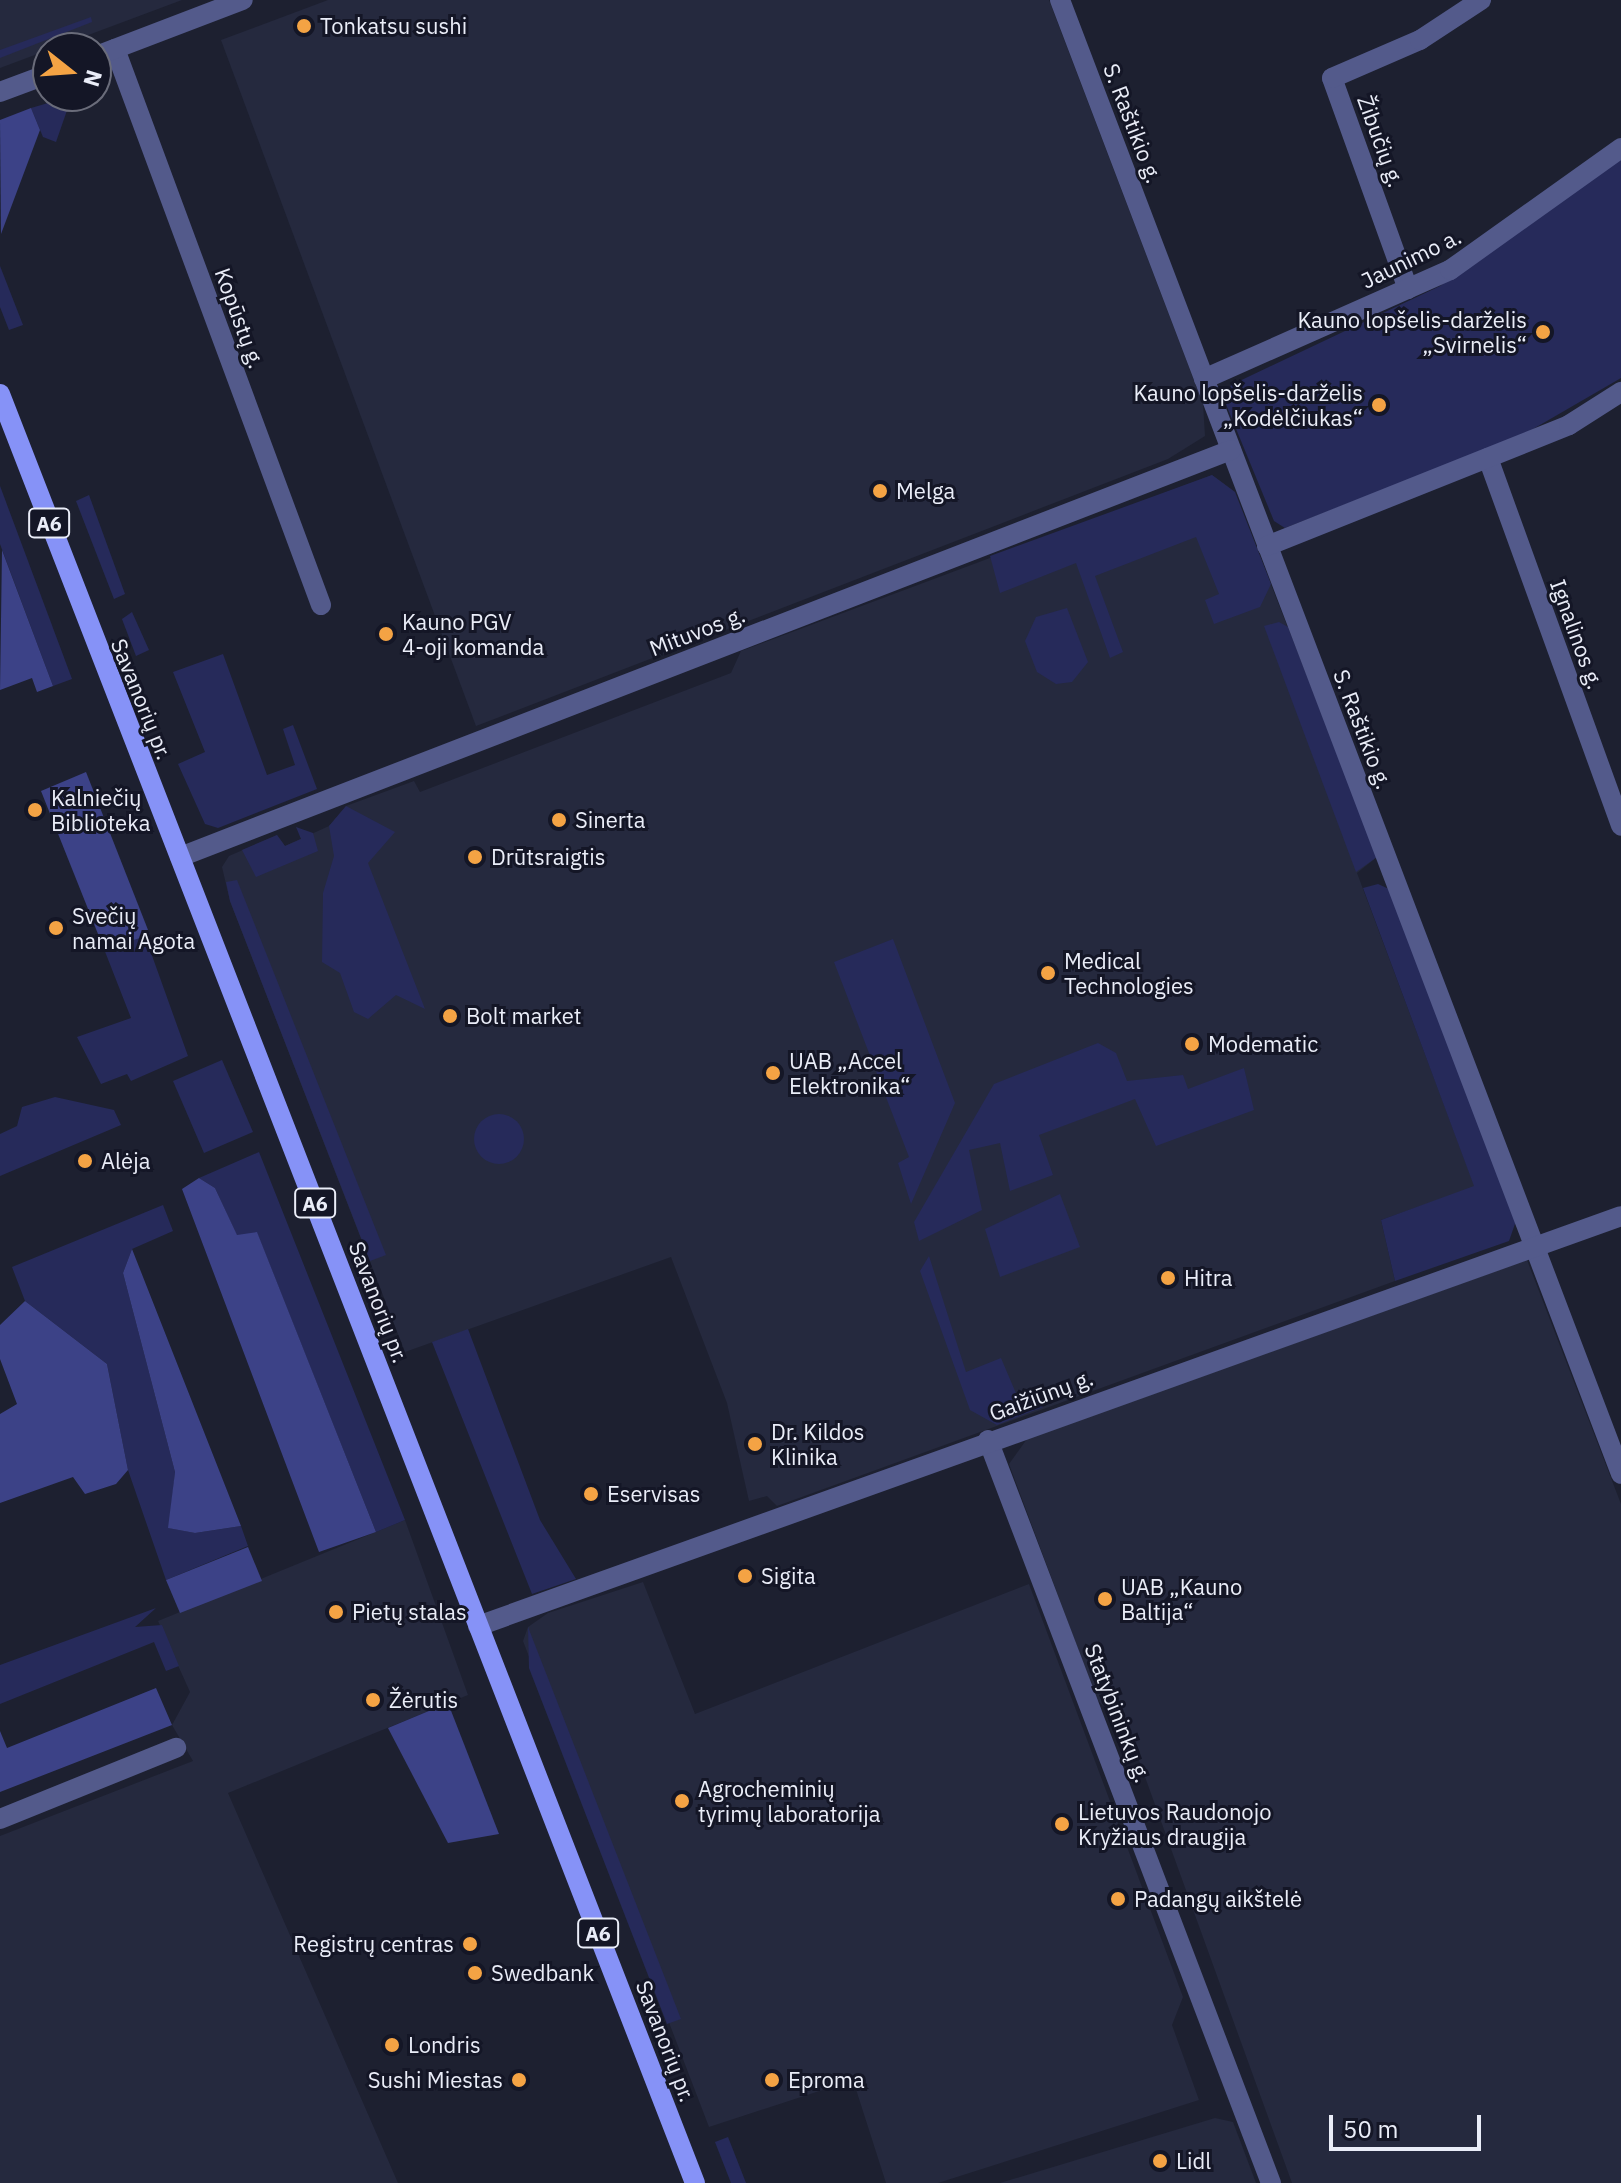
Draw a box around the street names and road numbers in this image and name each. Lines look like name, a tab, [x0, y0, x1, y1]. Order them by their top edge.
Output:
street label: S. Raštikio g.	[1098, 60, 1168, 186]
street label: Žibučių g.	[1352, 92, 1410, 190]
street label: Jaunimo a.	[1357, 222, 1465, 294]
street label: Kopūstų g.	[210, 264, 270, 372]
road number: A6	[27, 507, 71, 539]
street label: Ignalinos g.	[1545, 576, 1609, 692]
street label: Mituvos g.	[645, 601, 749, 661]
street label: Savanorių pr.	[106, 635, 178, 763]
street label: S. Raštikio g.	[1328, 666, 1398, 792]
road number: A6	[293, 1187, 337, 1219]
street label: Savanorių pr.	[344, 1238, 414, 1366]
street label: Gaižiūnų g.	[985, 1364, 1097, 1426]
street label: Statybininkų g.	[1079, 1640, 1157, 1786]
road number: A6	[576, 1917, 620, 1949]
street label: Savanorių pr.	[631, 1977, 701, 2105]

